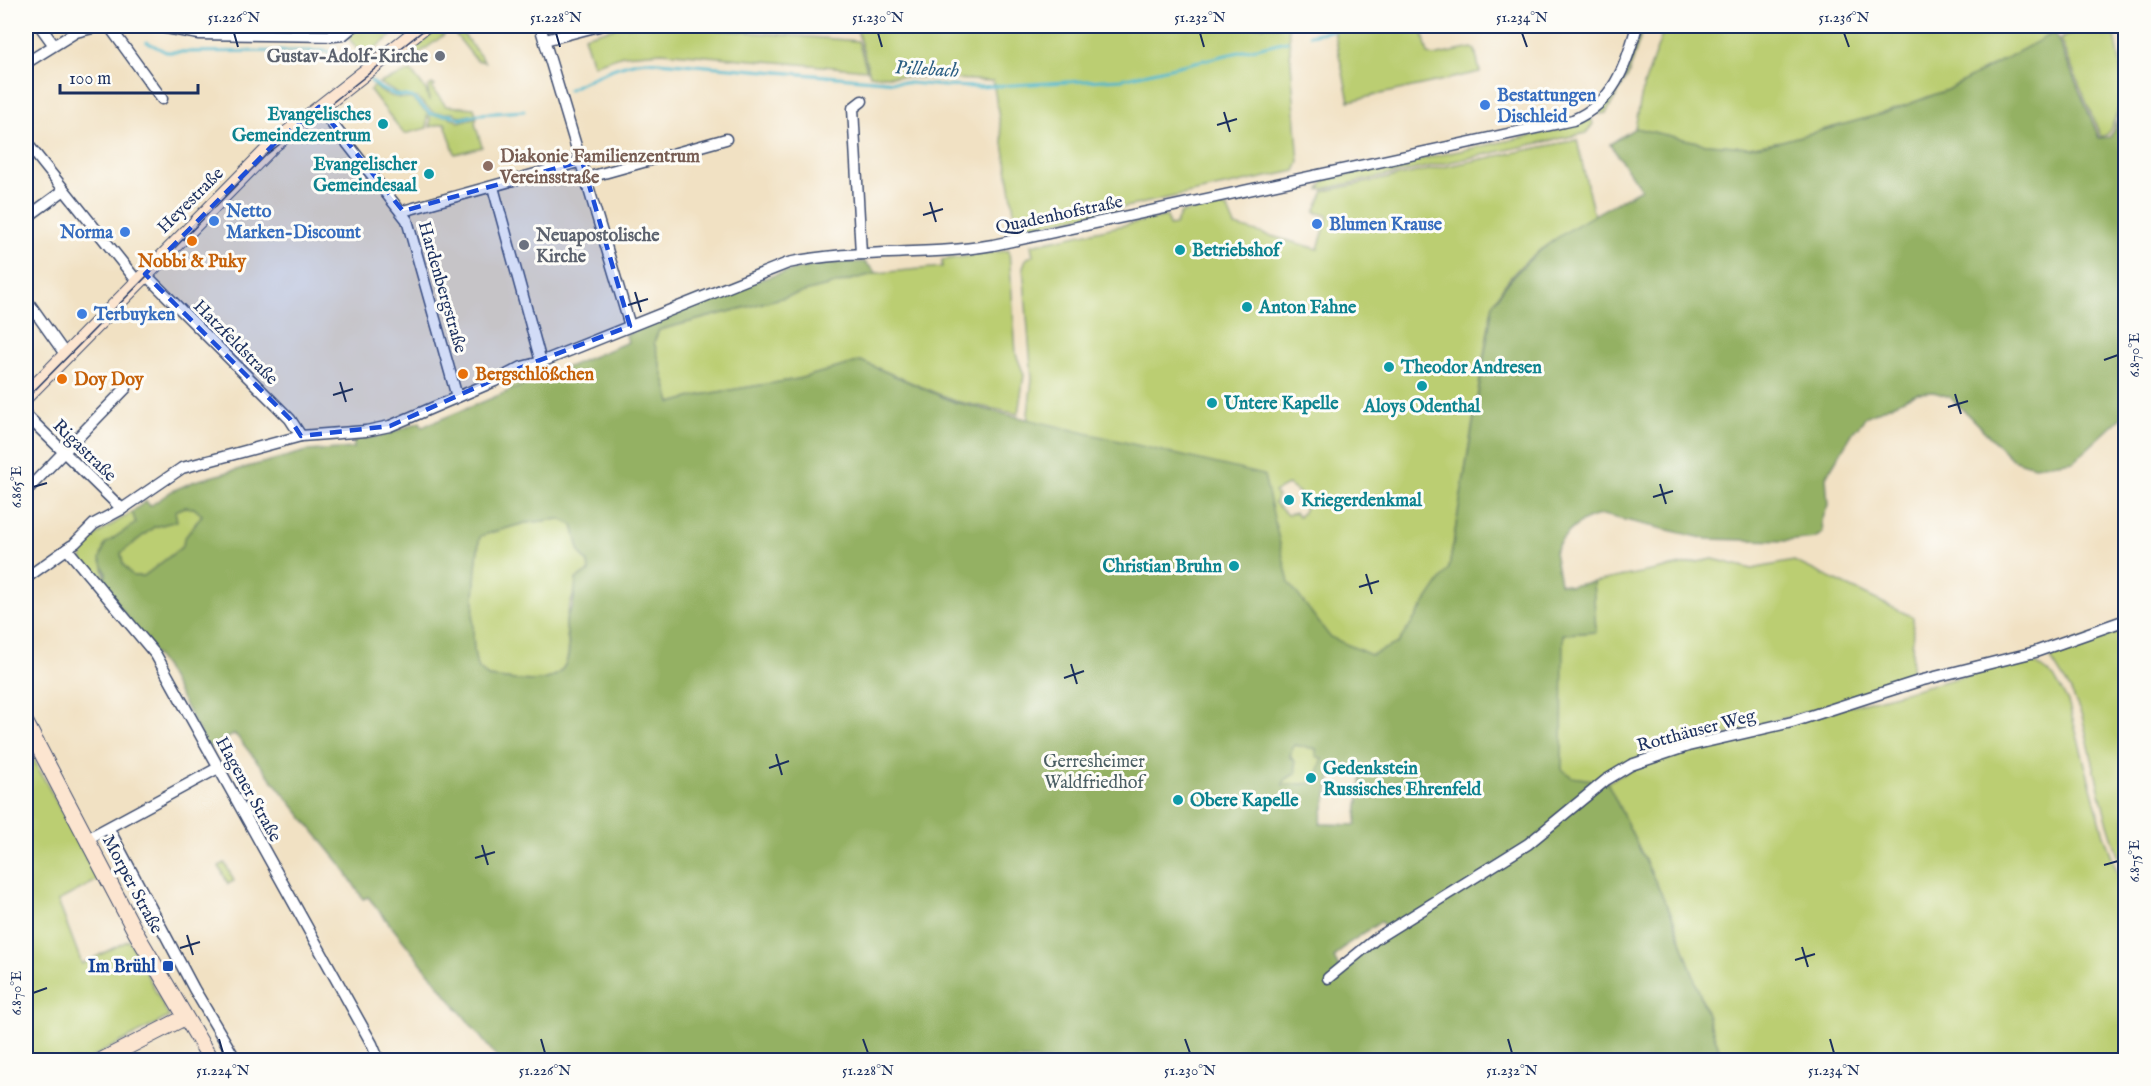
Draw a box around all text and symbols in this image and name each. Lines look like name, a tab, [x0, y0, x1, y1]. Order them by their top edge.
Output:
text: 51.226°N	[208, 8, 260, 27]
text: 51.228°N	[530, 8, 582, 27]
text: 51.230°N	[852, 8, 904, 27]
text: 51.232°N	[1174, 8, 1226, 27]
text: 51.234°N	[1496, 8, 1548, 27]
text: 51.236°N	[1819, 8, 1869, 27]
place label: Gustav-Adolf-Kirche	[267, 46, 429, 69]
marker: Gustav-Adolf-Kirche	[433, 49, 447, 63]
water label: Pillebach	[894, 55, 960, 84]
scale bar	[60, 57, 198, 95]
text: 100 m	[69, 68, 111, 91]
place label: Bestattungen Dischleid	[1497, 85, 1597, 129]
marker: Bestattungen Dischleid	[1478, 98, 1492, 112]
place label: Evangelisches Gemeindezentrum	[232, 104, 372, 148]
marker: Evangelisches Gemeindezentrum	[376, 117, 390, 131]
place label: Diakonie Familienzentrum Vereinsstraße	[499, 146, 700, 190]
place label: Evangelischer Gemeindesaal	[313, 154, 418, 198]
marker: Diakonie Familienzentrum Vereinsstraße	[481, 159, 495, 173]
street label: Heyestraße	[153, 163, 229, 239]
marker: Evangelischer Gemeindesaal	[422, 167, 436, 181]
street label: Quadenhofstraße	[994, 191, 1125, 240]
place label: Netto Marken-Discount	[225, 201, 362, 245]
marker: Netto Marken-Discount	[207, 214, 221, 228]
place label: Blumen Krause	[1329, 214, 1443, 237]
marker: Blumen Krause	[1310, 217, 1324, 231]
street label: Hardenbergstraße	[412, 219, 471, 356]
place label: Norma	[59, 222, 114, 245]
marker: Norma	[118, 225, 132, 239]
place label: Neuapostolische Kirche	[535, 225, 660, 269]
marker: Nobbi & Puky	[185, 234, 199, 248]
marker: Neuapostolische Kirche	[517, 238, 531, 252]
place label: Betriebshof	[1192, 240, 1283, 263]
marker: Betriebshof	[1173, 243, 1187, 257]
place label: Nobbi & Puky	[137, 251, 247, 274]
street label: Hatzfeldstraße	[187, 296, 282, 391]
place label: Anton Fahne	[1258, 297, 1357, 320]
marker: Anton Fahne	[1240, 300, 1254, 314]
place label: Terbuyken	[93, 304, 176, 327]
marker: Terbuyken	[75, 307, 89, 321]
text: 6.870°E	[2125, 333, 2144, 377]
place label: Theodor Andresen	[1400, 357, 1542, 380]
marker: Theodor Andresen	[1382, 360, 1396, 374]
place label: Bergschlößchen	[475, 364, 595, 387]
marker: Bergschlößchen	[456, 367, 470, 381]
place label: Doy Doy	[74, 369, 145, 392]
marker: Doy Doy	[55, 372, 69, 386]
marker: Aloys Odenthal	[1415, 379, 1429, 393]
place label: Untere Kapelle	[1223, 393, 1339, 416]
marker: Untere Kapelle	[1205, 396, 1219, 410]
place label: Aloys Odenthal	[1363, 396, 1481, 419]
street label: Rigastraße	[47, 415, 121, 487]
text: 6.865°E	[7, 466, 26, 508]
place label: Kriegerdenkmal	[1301, 490, 1423, 513]
marker: Kriegerdenkmal	[1282, 493, 1296, 507]
place label: Christian Bruhn	[1102, 556, 1222, 579]
marker: Christian Bruhn	[1227, 559, 1241, 573]
street label: Rotthäuser Weg	[1635, 705, 1758, 758]
street label: Hagener Straße	[209, 733, 286, 846]
park label: Gerresheimer Waldfriedhof	[1043, 751, 1147, 795]
place label: Gedenkstein Russisches Ehrenfeld	[1323, 758, 1482, 802]
marker: Gedenkstein Russisches Ehrenfeld	[1304, 771, 1318, 785]
place label: Obere Kapelle	[1190, 790, 1299, 813]
marker: Obere Kapelle	[1171, 793, 1185, 807]
street label: Morper Straße	[96, 831, 167, 938]
text: 6.875°E	[2125, 839, 2144, 883]
place label: Im Brühl	[88, 956, 157, 979]
marker: Im Brühl	[161, 959, 175, 973]
text: 6.870°E	[7, 971, 26, 1015]
text: 51.224°N	[196, 1061, 250, 1080]
text: 51.226°N	[519, 1061, 571, 1080]
text: 51.228°N	[842, 1061, 894, 1080]
text: 51.230°N	[1164, 1061, 1216, 1080]
text: 51.232°N	[1486, 1061, 1538, 1080]
text: 51.234°N	[1808, 1061, 1860, 1080]

